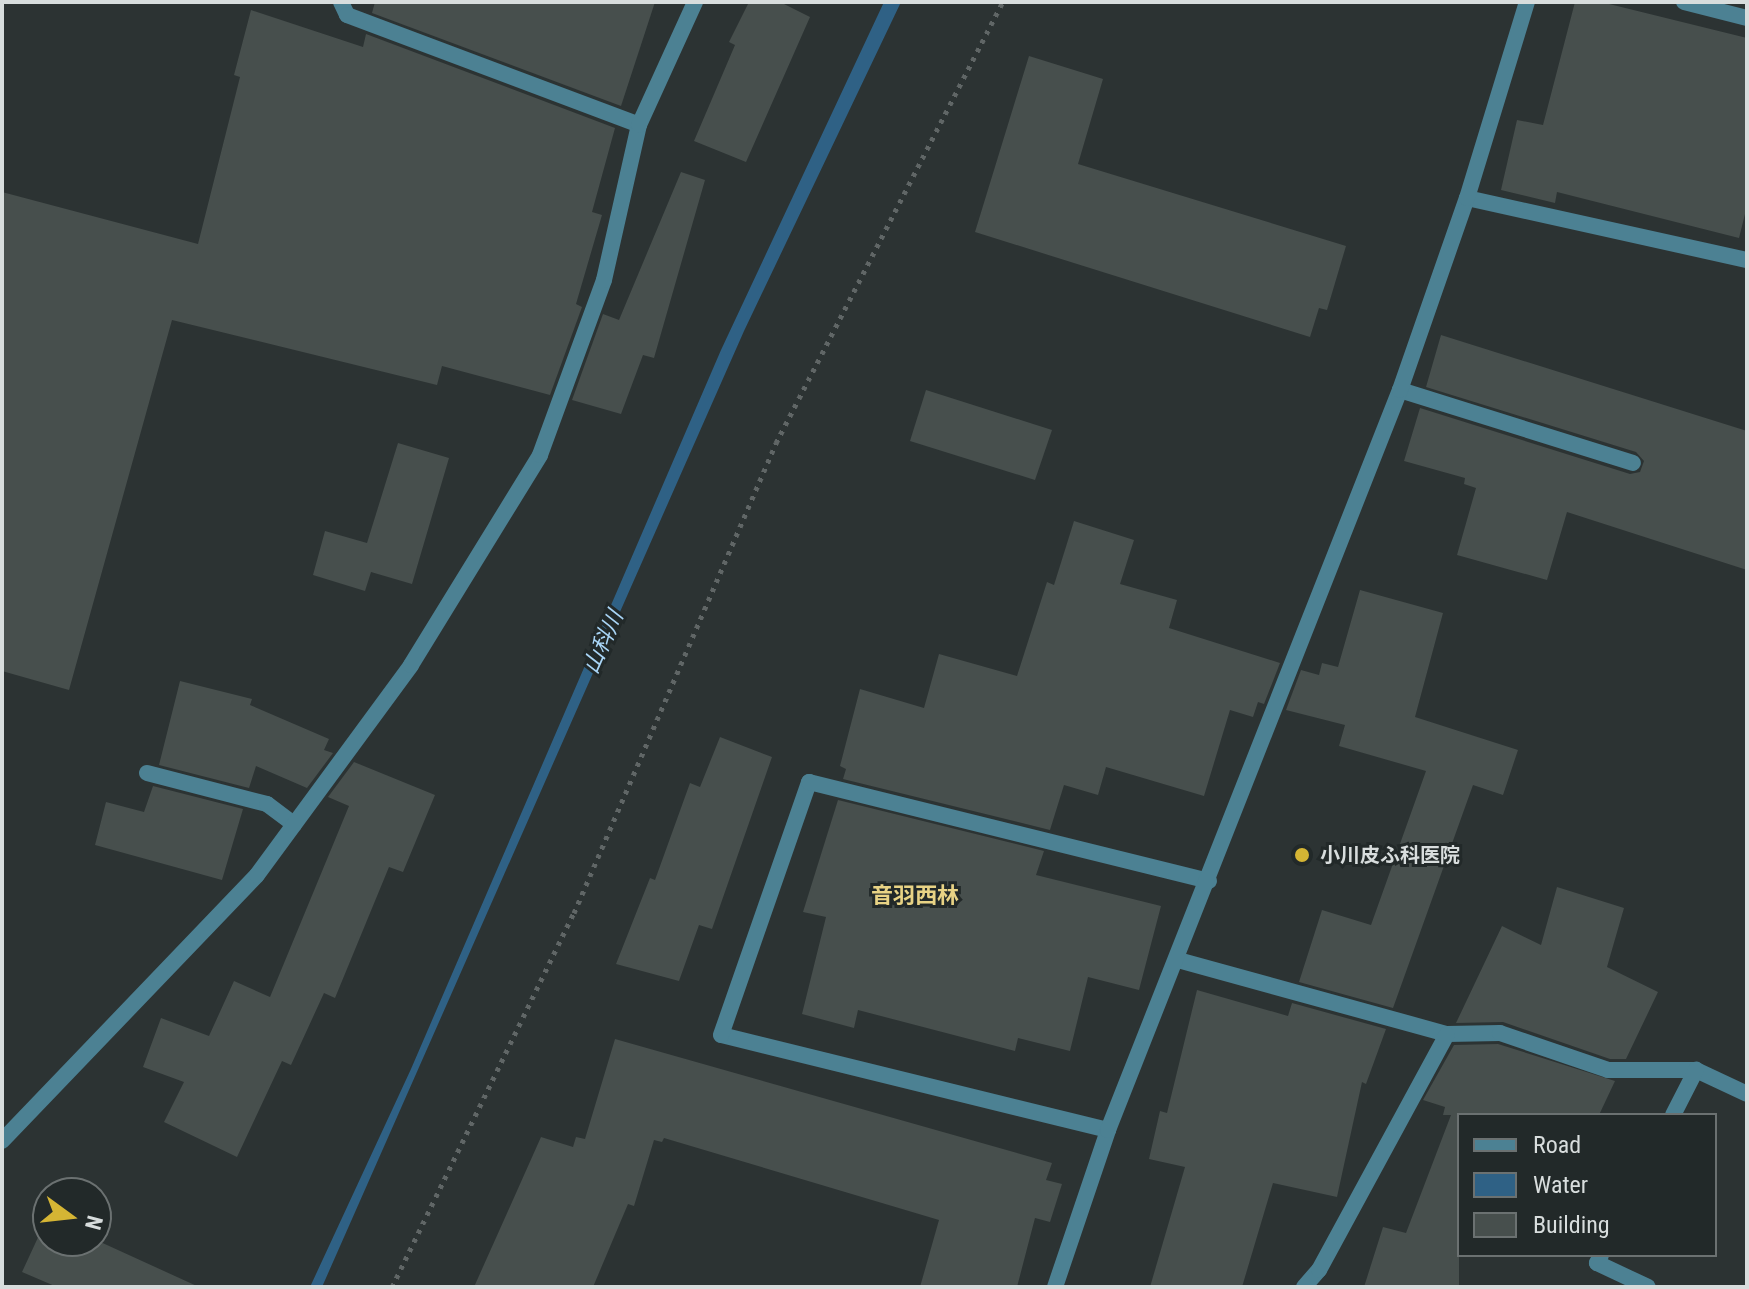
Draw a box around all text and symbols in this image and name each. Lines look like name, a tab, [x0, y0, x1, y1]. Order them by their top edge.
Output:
water label: 山科川	[578, 606, 628, 678]
place label: 小川皮ふ科医院	[1320, 843, 1460, 867]
marker: 小川皮ふ科医院	[1291, 844, 1313, 866]
district label: 音羽西林	[871, 883, 959, 909]
legend	[1457, 1113, 1717, 1257]
text: Road	[1533, 1131, 1581, 1159]
text: Water	[1533, 1171, 1588, 1199]
north arrow	[32, 1177, 112, 1257]
text: Building	[1533, 1211, 1610, 1239]
text: N	[80, 1213, 108, 1233]

